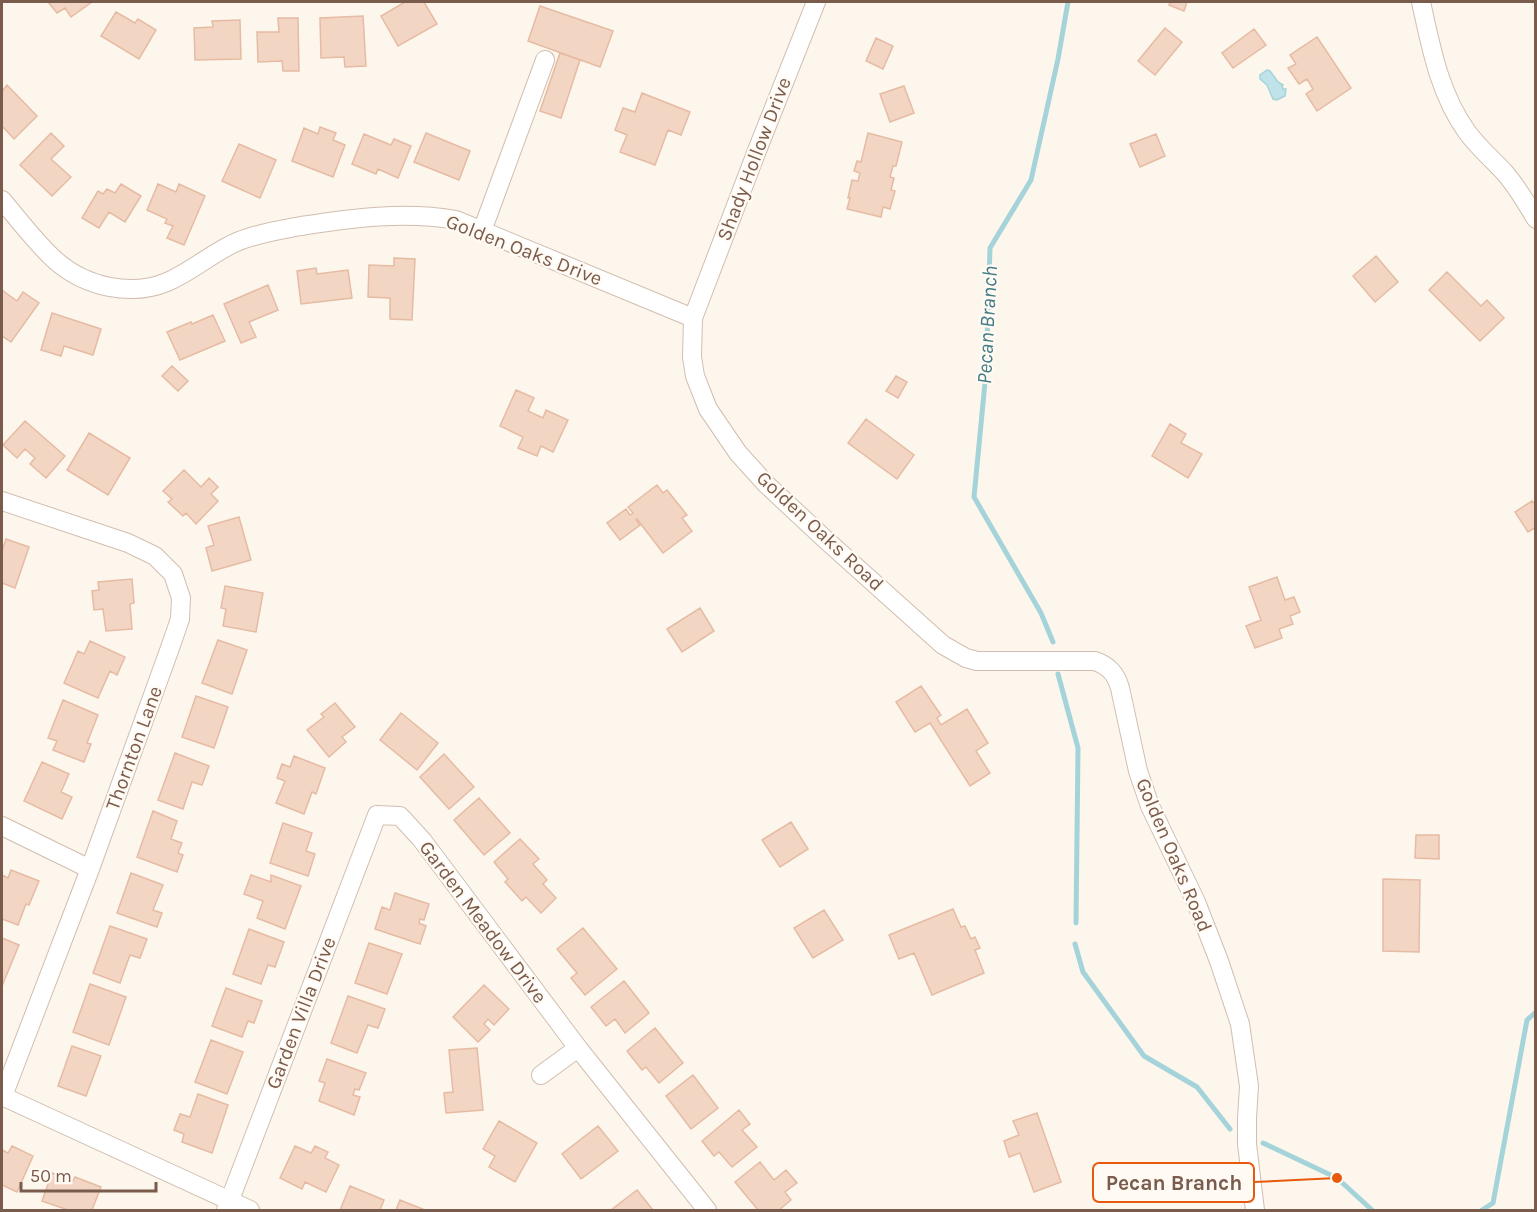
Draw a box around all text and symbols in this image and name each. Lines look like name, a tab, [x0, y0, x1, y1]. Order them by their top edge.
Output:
street label: Shady Hollow Drive	[712, 74, 796, 244]
street label: Golden Oaks Drive	[443, 210, 605, 290]
water label: Pecan Branch	[972, 265, 1002, 385]
street label: Golden Oaks Road	[752, 466, 888, 596]
street label: Thornton Lane	[101, 683, 167, 813]
street label: Golden Oaks Road	[1131, 775, 1217, 935]
street label: Garden Meadow Drive	[415, 836, 551, 1008]
street label: Garden Villa Drive	[261, 934, 341, 1092]
scale bar	[21, 1155, 156, 1193]
callout: Pecan Branch	[1093, 1163, 1254, 1202]
text: 50 m	[30, 1165, 72, 1187]
text: Pecan Branch	[1106, 1171, 1242, 1195]

